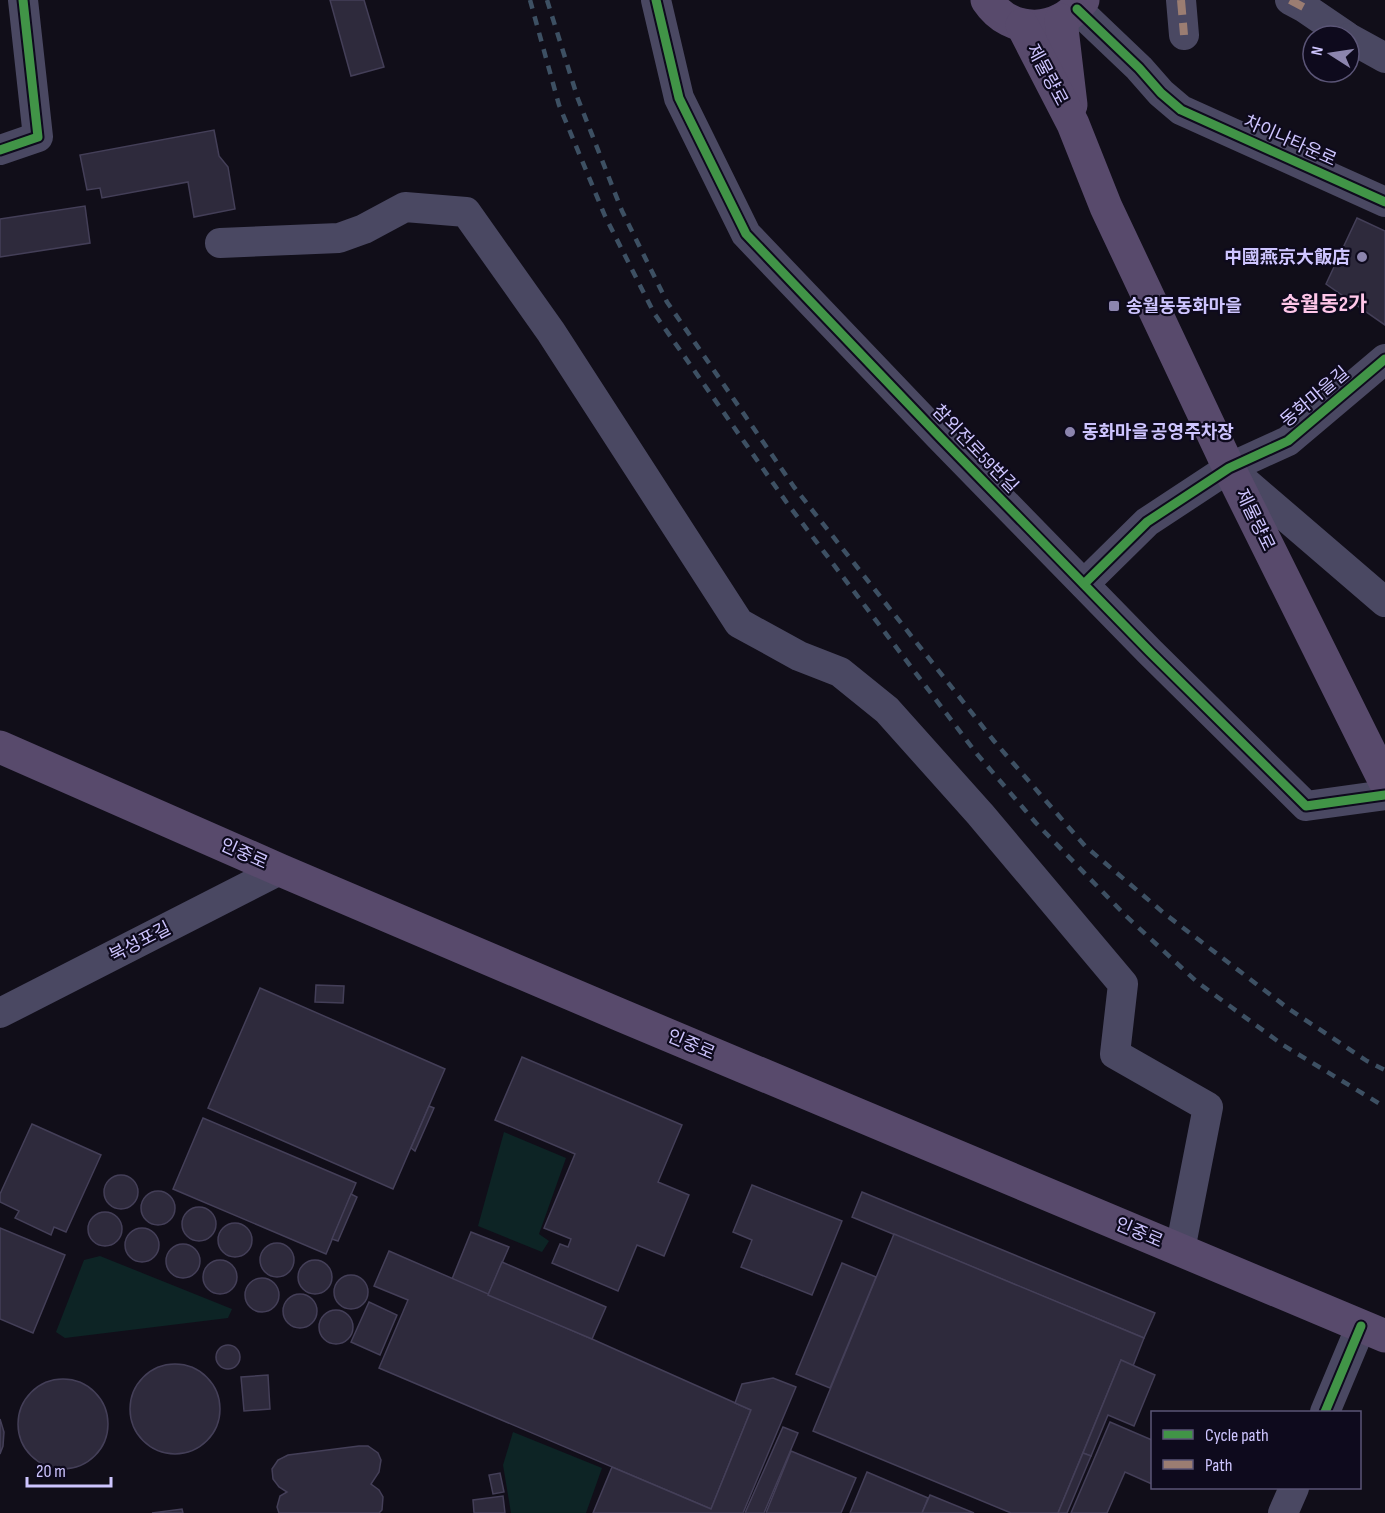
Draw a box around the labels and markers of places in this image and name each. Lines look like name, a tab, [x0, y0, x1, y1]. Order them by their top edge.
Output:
place label: 中國燕京大飯店	[1224, 247, 1350, 268]
marker: 中國燕京大飯店	[1355, 250, 1369, 264]
place label: 송월동동화마을	[1126, 296, 1242, 317]
marker: 송월동동화마을	[1107, 299, 1121, 313]
place label: 동화마을 공영주차장	[1082, 422, 1234, 443]
marker: 동화마을 공영주차장	[1063, 425, 1077, 439]

